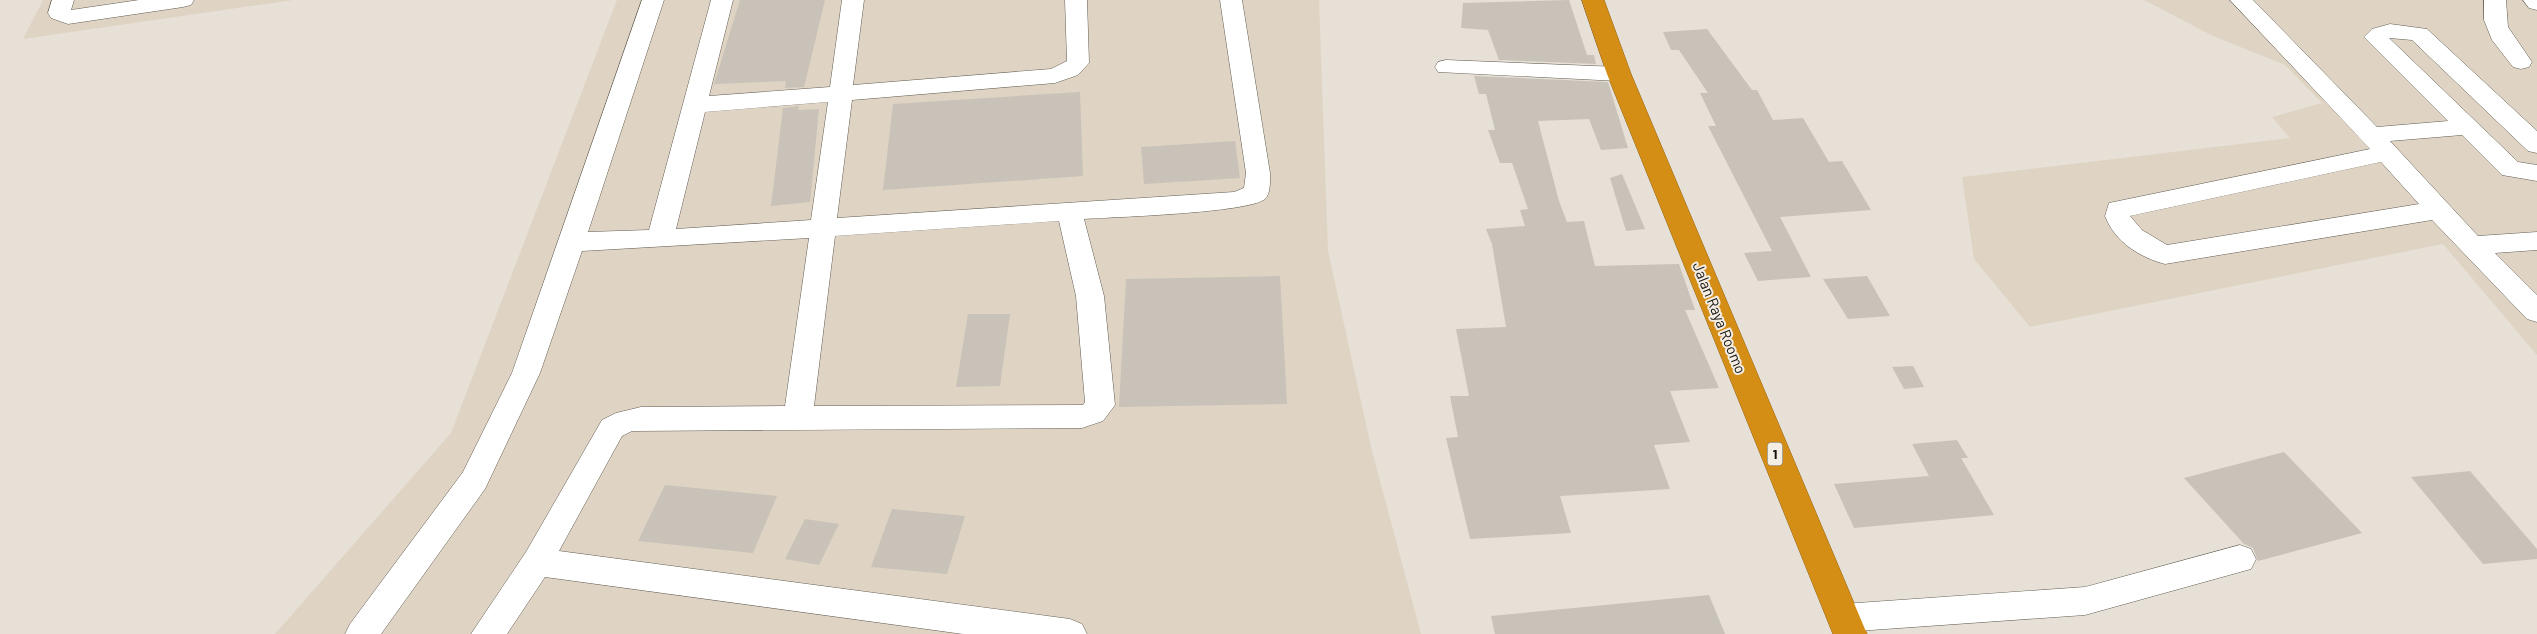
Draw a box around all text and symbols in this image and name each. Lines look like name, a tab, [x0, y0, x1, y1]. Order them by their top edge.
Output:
street label: Jalan Raya Roomo	[1689, 259, 1750, 376]
road number: 1	[1768, 442, 1782, 466]

